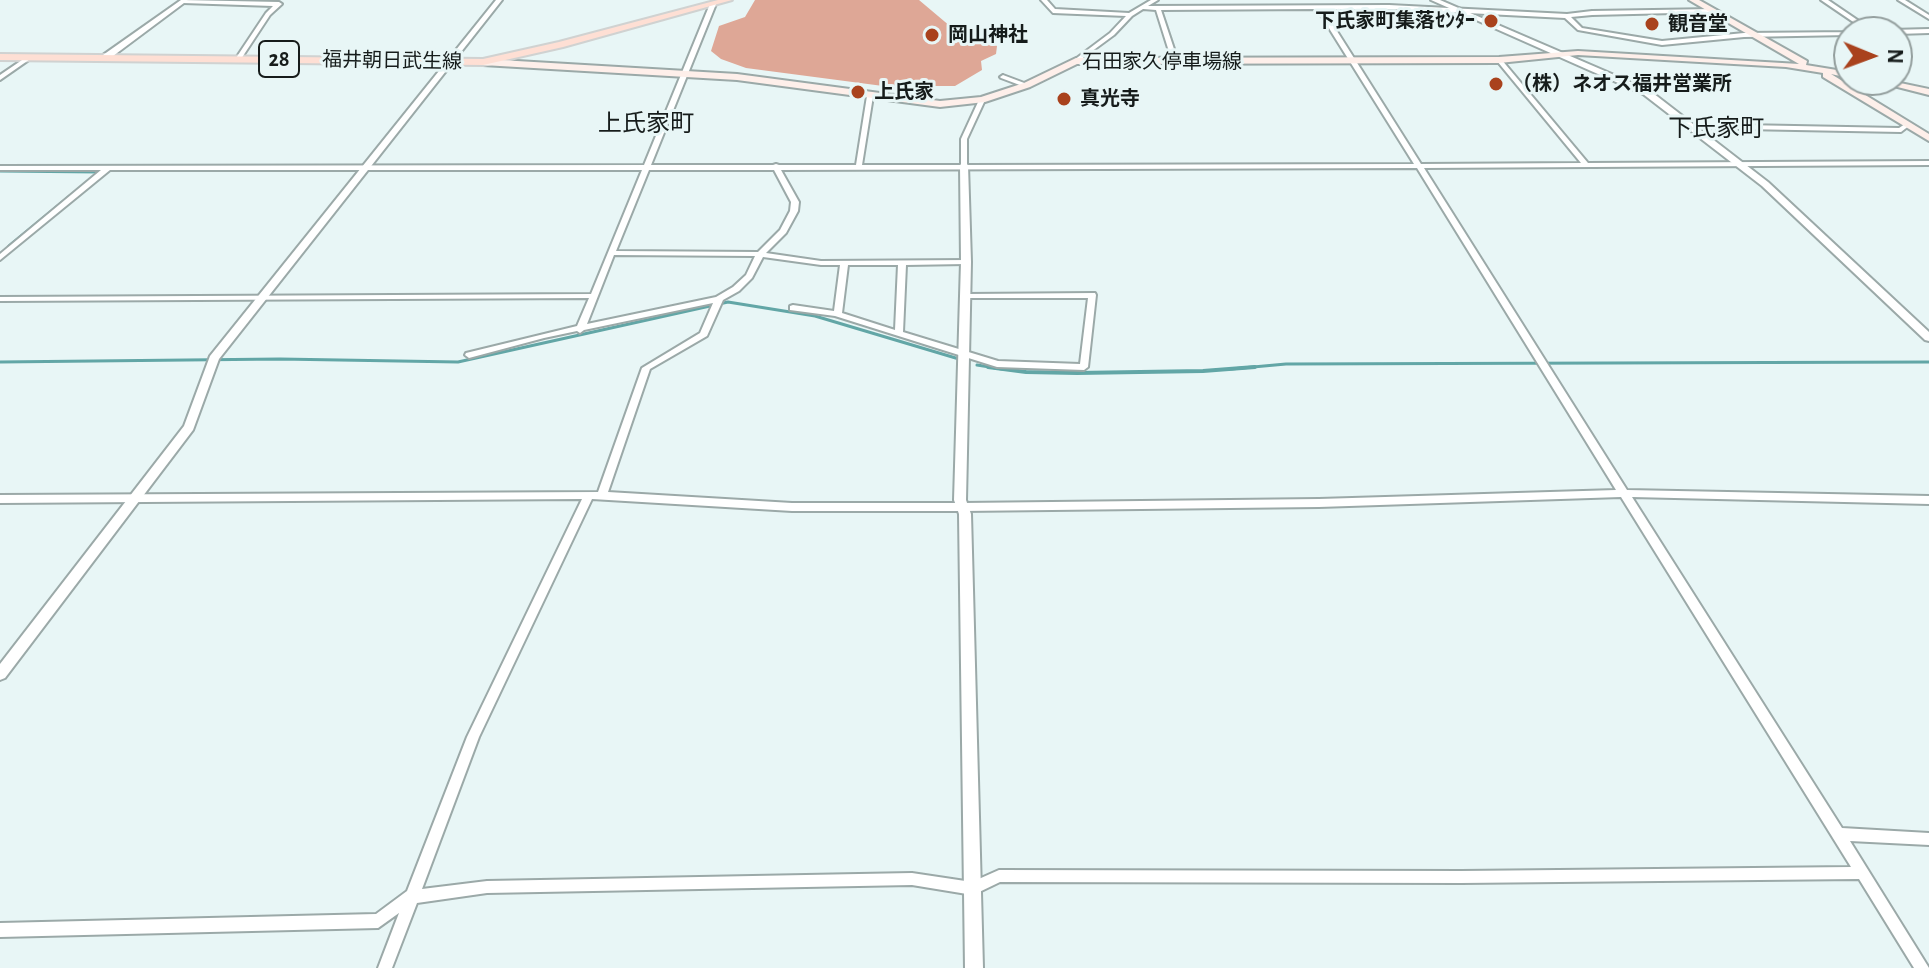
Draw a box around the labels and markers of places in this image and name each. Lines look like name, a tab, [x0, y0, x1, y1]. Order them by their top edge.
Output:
place label: 下氏家町集落ｾﾝﾀｰ	[1315, 9, 1475, 33]
marker: 下氏家町集落ｾﾝﾀｰ	[1482, 12, 1500, 30]
place label: 観音堂	[1668, 12, 1728, 36]
marker: 観音堂	[1643, 15, 1661, 33]
place label: 岡山神社	[948, 23, 1028, 47]
marker: 岡山神社	[923, 26, 941, 44]
place label: （株）ネオス福井営業所	[1512, 72, 1732, 96]
marker: （株）ネオス福井営業所	[1487, 75, 1505, 93]
place label: 上氏家	[874, 80, 934, 104]
marker: 上氏家	[849, 83, 867, 101]
place label: 真光寺	[1080, 87, 1140, 111]
marker: 真光寺	[1055, 90, 1073, 108]

